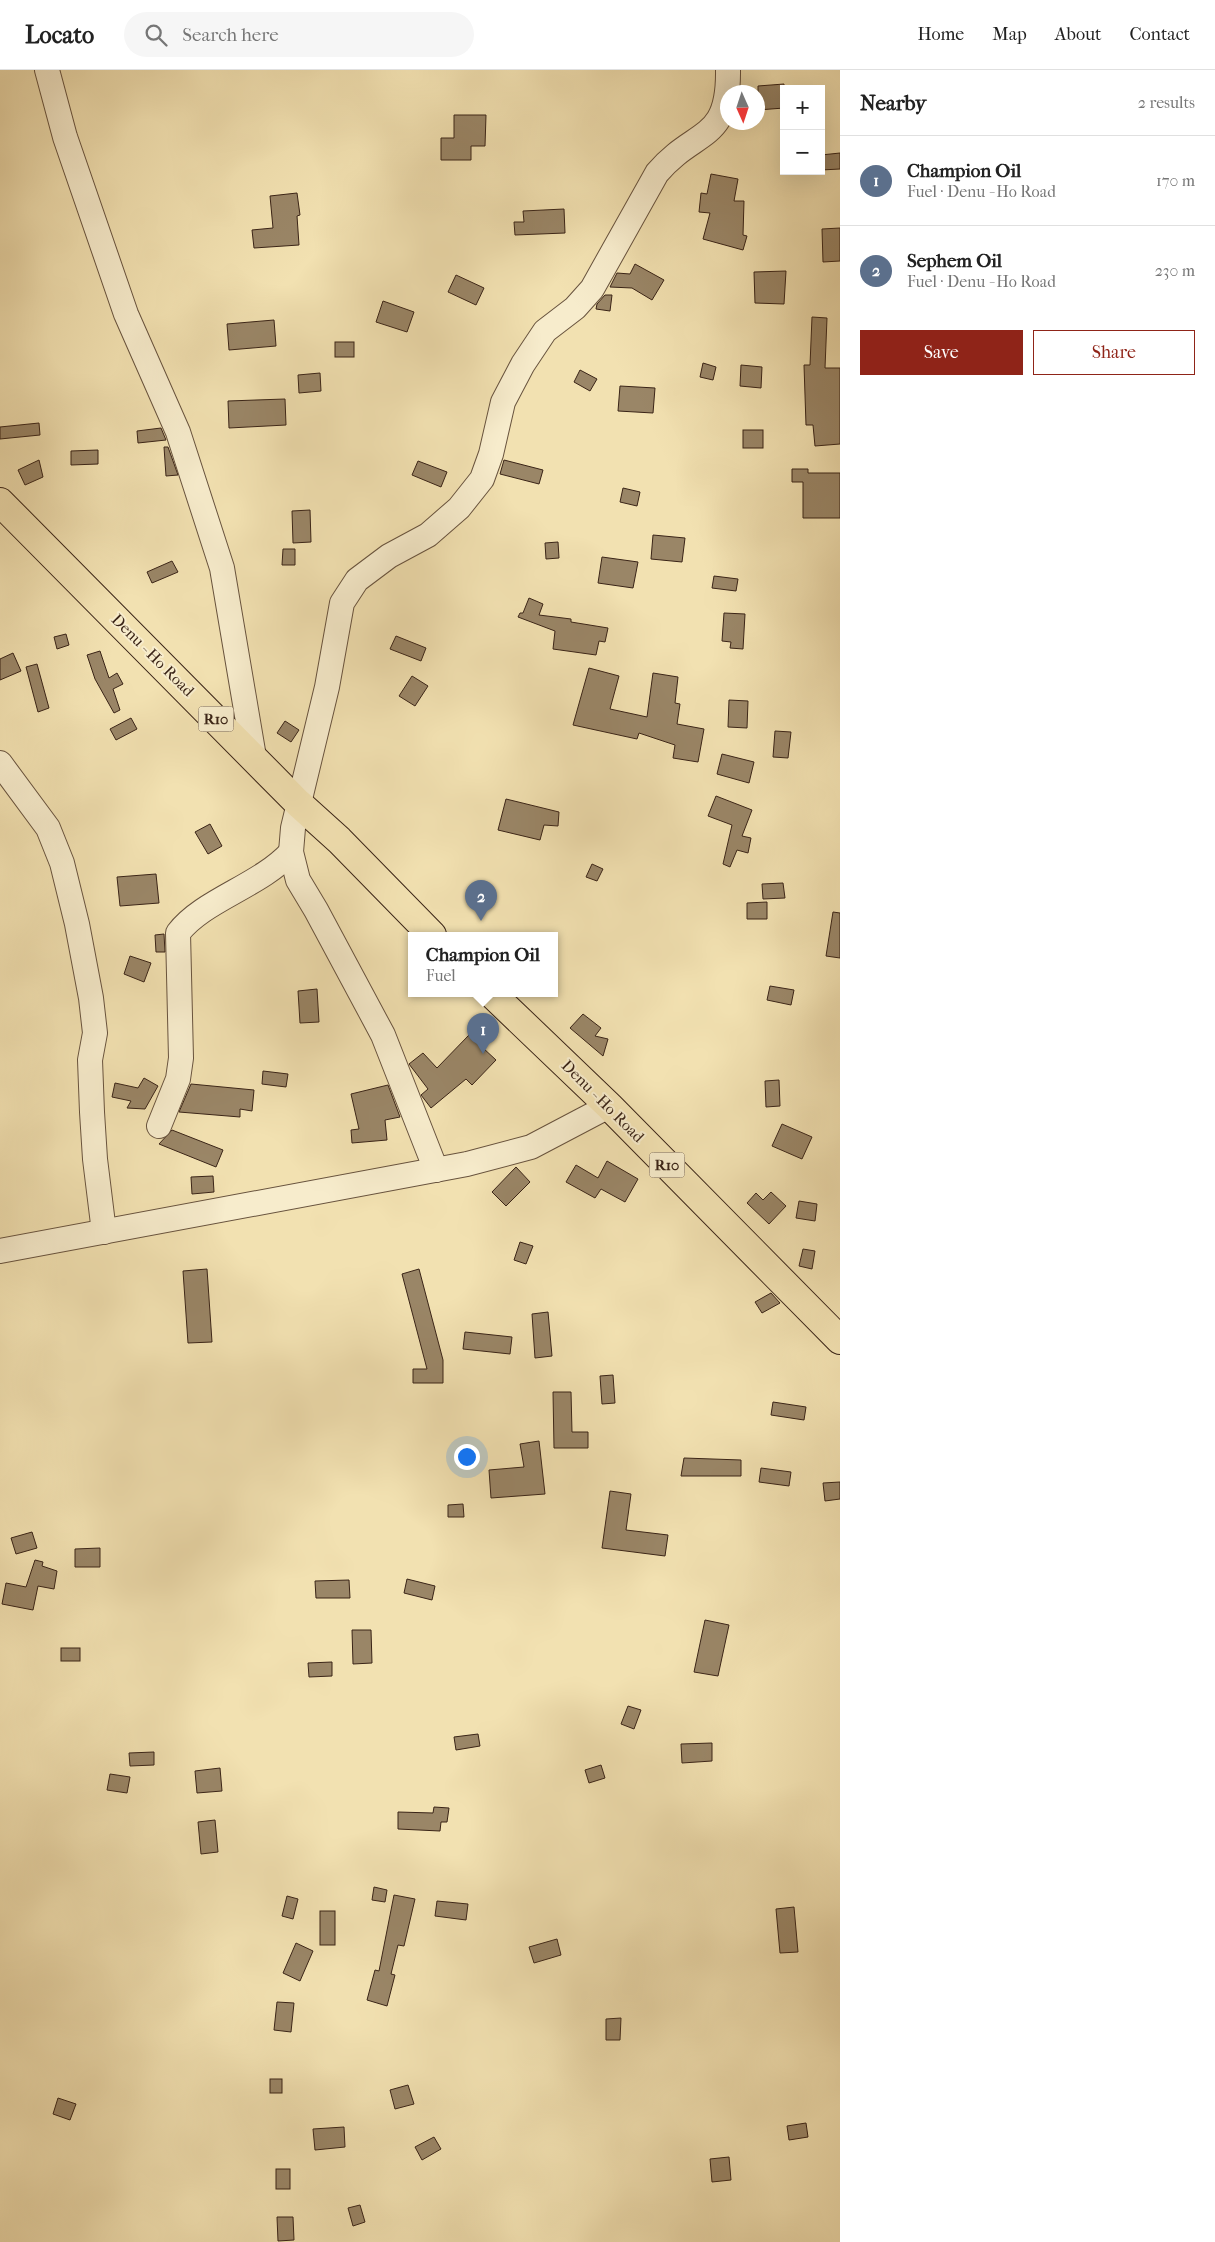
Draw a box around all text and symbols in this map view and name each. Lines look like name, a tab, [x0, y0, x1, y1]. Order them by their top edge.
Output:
search box	[124, 12, 474, 57]
text: Locato	[25, 21, 94, 49]
icon: search	[142, 21, 170, 49]
text: Search here	[182, 24, 279, 46]
text: Home	[917, 24, 964, 45]
text: Map	[992, 24, 1027, 45]
text: About	[1055, 24, 1101, 45]
text: Contact	[1129, 24, 1190, 45]
north arrow	[720, 85, 765, 130]
map controls	[780, 85, 825, 175]
button: +	[780, 85, 825, 130]
text: Nearby	[860, 91, 926, 115]
text: 2 results	[1138, 93, 1195, 112]
button: −	[780, 130, 825, 175]
text: Champion Oil	[907, 160, 1021, 182]
text: 1	[873, 171, 879, 190]
text: 170 m	[1156, 171, 1195, 190]
text: Fuel · Denu - Ho Road	[907, 182, 1056, 201]
text: Sephem Oil	[907, 250, 1002, 272]
text: 2	[872, 261, 880, 280]
text: 230 m	[1155, 261, 1195, 280]
text: Fuel · Denu - Ho Road	[907, 272, 1056, 291]
button: Save	[860, 330, 1023, 375]
button: Share	[1033, 330, 1195, 375]
street label: Denu - Ho Road	[108, 610, 198, 700]
road number: R10	[198, 706, 234, 732]
pin: 2	[465, 880, 497, 921]
popup	[408, 932, 558, 997]
text: Champion Oil	[426, 944, 540, 966]
text: Fuel	[426, 966, 456, 985]
pin: 1	[467, 1013, 499, 1054]
street label: Denu - Ho Road	[558, 1056, 648, 1146]
road number: R10	[650, 1152, 684, 1178]
your location	[454, 1444, 480, 1470]

